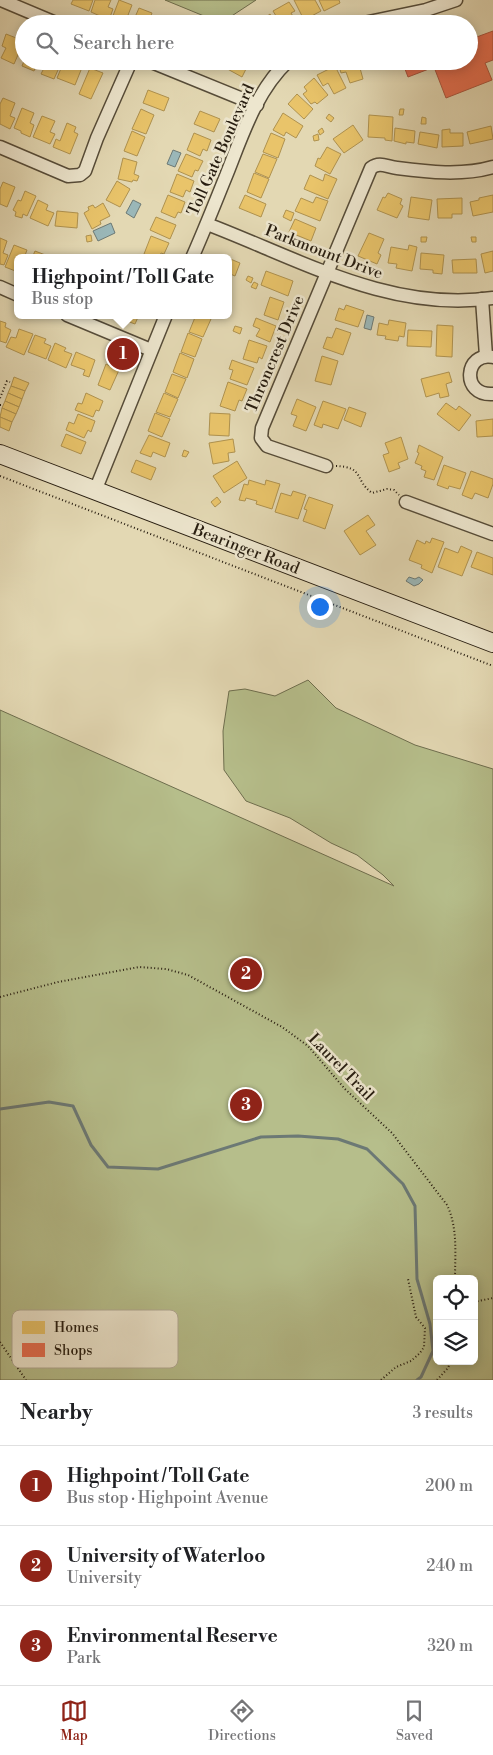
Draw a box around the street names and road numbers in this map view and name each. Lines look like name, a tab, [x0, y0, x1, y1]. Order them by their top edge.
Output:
street label: Toll Gate Boulevard	[183, 81, 259, 219]
street label: Parkmount Drive	[262, 220, 386, 284]
street label: Throncrest Drive	[241, 292, 309, 416]
street label: Bearinger Road	[189, 519, 302, 579]
street label: Laurel Trail	[304, 1029, 378, 1105]

